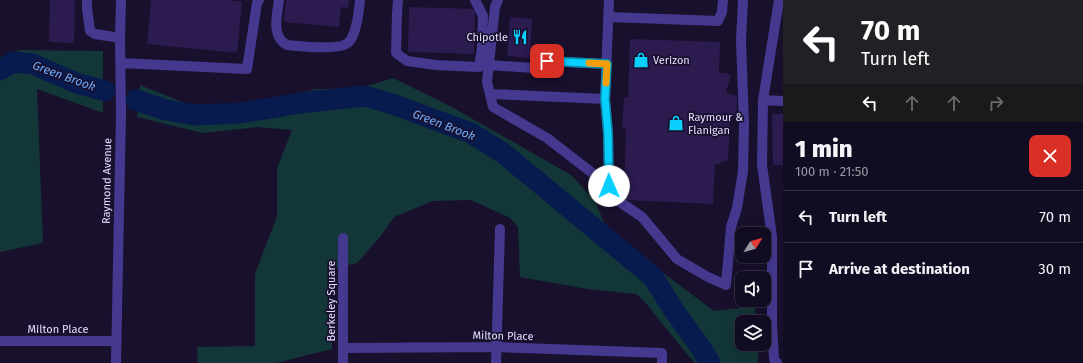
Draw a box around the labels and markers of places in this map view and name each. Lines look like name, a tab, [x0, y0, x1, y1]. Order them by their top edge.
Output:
restaurant icon: Chipotle	[511, 28, 529, 46]
place label: Chipotle	[466, 31, 508, 44]
pin	[530, 44, 564, 78]
shop icon: Verizon	[632, 51, 650, 69]
place label: Verizon	[653, 54, 690, 67]
place label: Raymour & Flanigan	[688, 111, 743, 137]
shop icon: Raymour & Flanigan	[667, 114, 685, 132]

